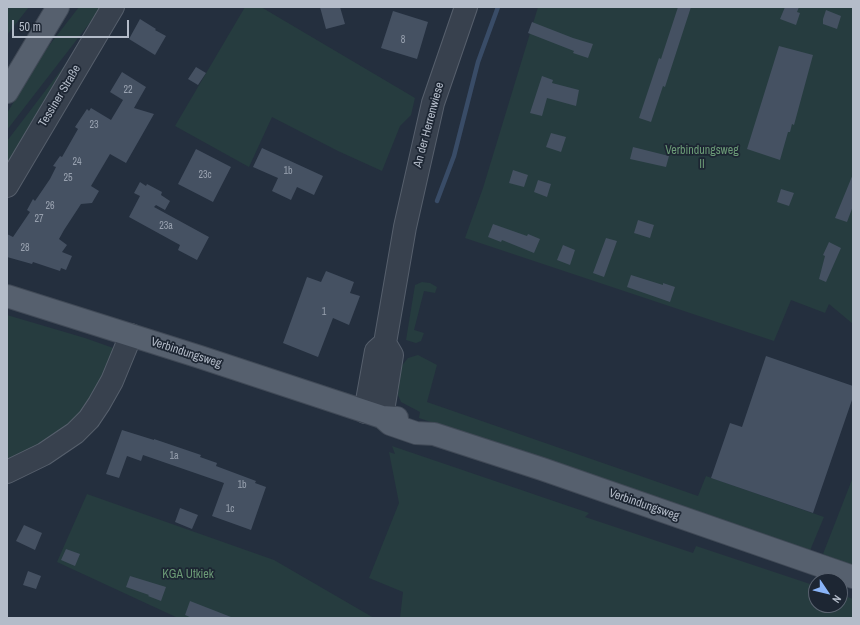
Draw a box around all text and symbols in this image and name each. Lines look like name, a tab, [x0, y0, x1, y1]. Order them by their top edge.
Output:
scale bar	[14, 12, 131, 38]
text: 50 m	[19, 19, 41, 35]
house number: 8	[401, 34, 405, 46]
street label: Tessiner Straße	[36, 63, 84, 129]
street label: An der Herrenwiese	[411, 81, 447, 169]
house number: 22	[123, 84, 133, 96]
house number: 23	[89, 119, 99, 131]
park label: Verbindungsweg II	[665, 144, 739, 172]
house number: 24	[72, 156, 82, 168]
house number: 1b	[283, 165, 293, 177]
house number: 23c	[198, 169, 212, 181]
house number: 25	[63, 172, 73, 184]
house number: 26	[45, 200, 55, 212]
house number: 27	[34, 213, 44, 225]
house number: 23a	[159, 220, 173, 232]
house number: 28	[20, 242, 30, 254]
house number: 1	[322, 306, 326, 318]
street label: Verbindungsweg	[149, 335, 223, 371]
house number: 1a	[169, 450, 179, 462]
house number: 1b	[237, 479, 247, 491]
street label: Verbindungsweg	[607, 486, 681, 524]
house number: 1c	[226, 503, 234, 515]
park label: KGA Utkiek	[162, 568, 214, 582]
north arrow	[808, 573, 848, 613]
text: N	[829, 593, 845, 606]

